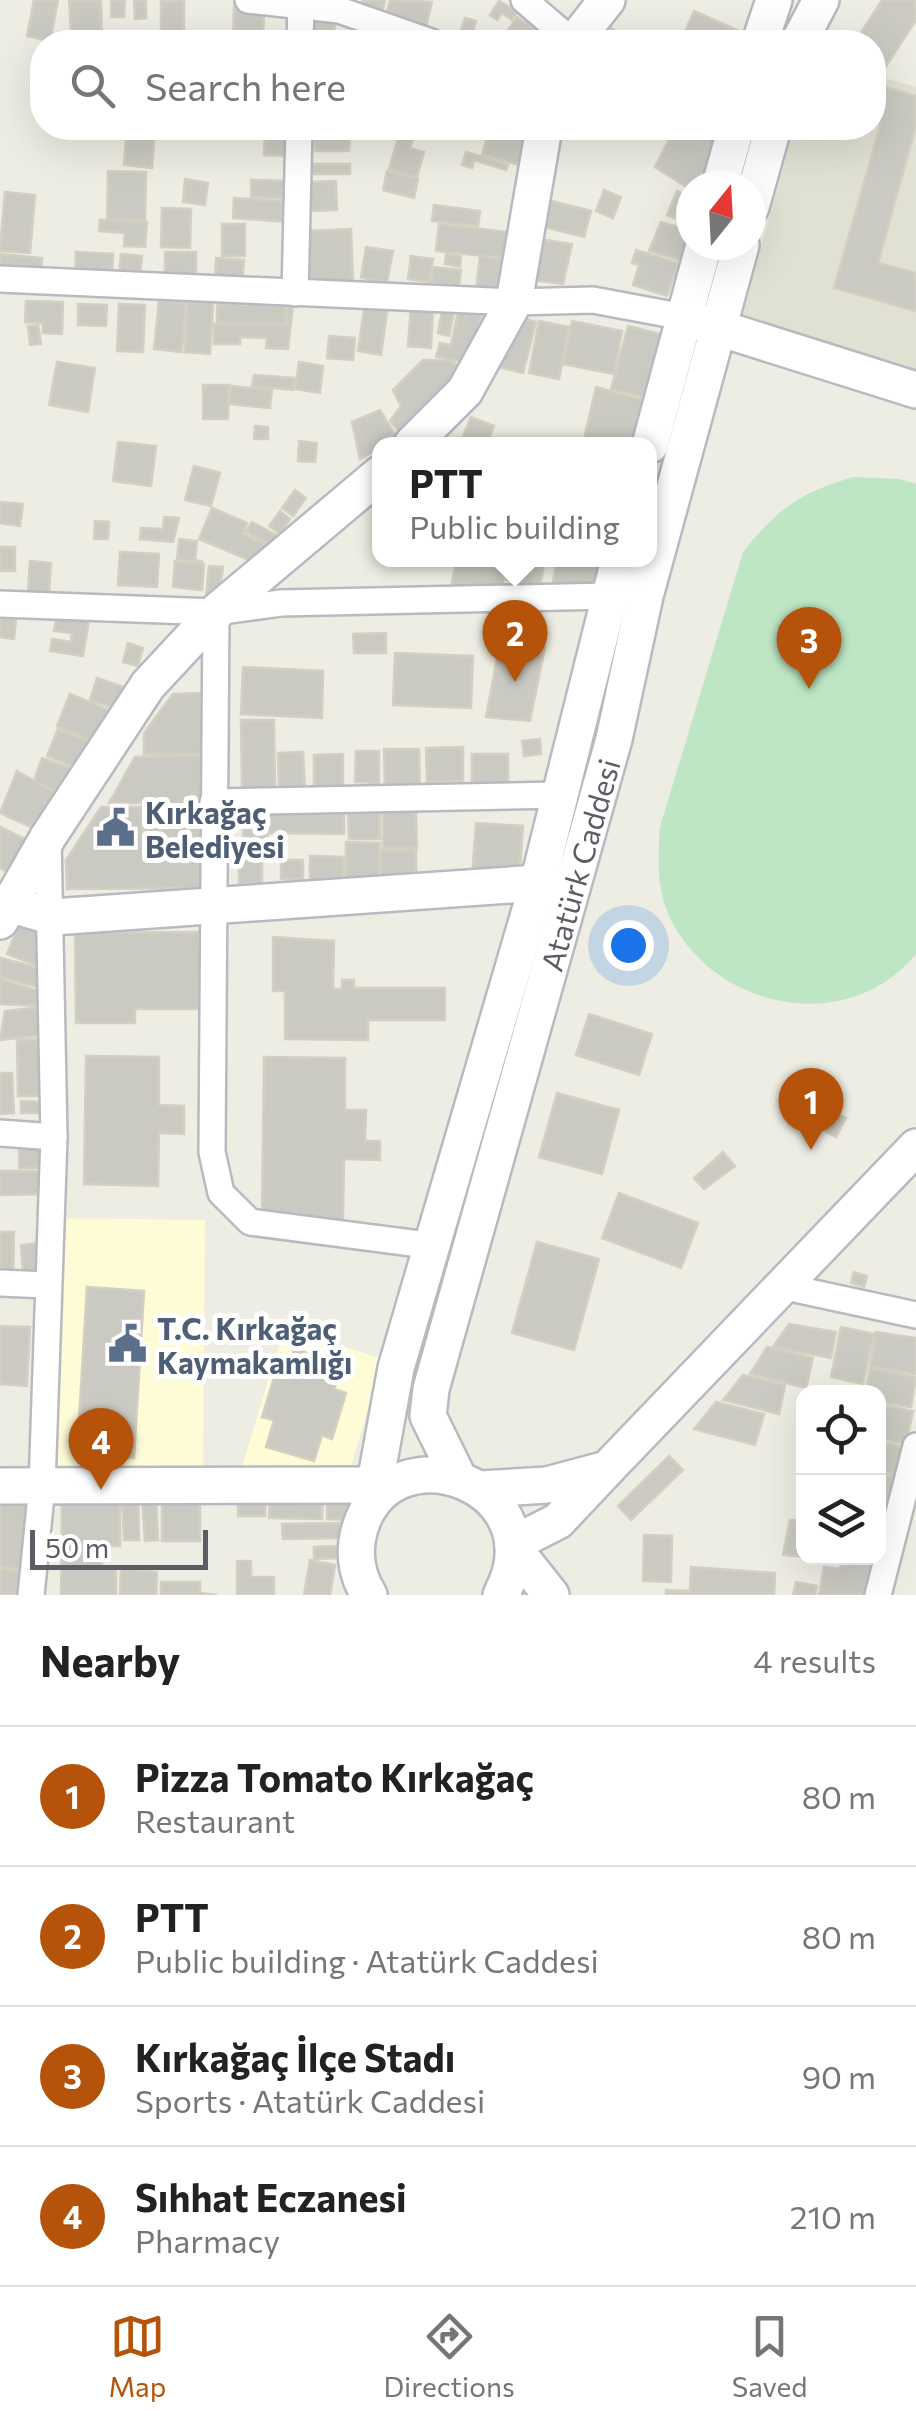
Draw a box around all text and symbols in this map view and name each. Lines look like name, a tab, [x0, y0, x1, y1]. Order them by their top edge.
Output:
search box	[30, 30, 886, 140]
icon: search	[65, 58, 120, 113]
text: Search here	[145, 62, 346, 109]
north arrow	[676, 170, 766, 260]
popup	[372, 437, 657, 567]
text: PTT	[409, 459, 483, 506]
text: Public building	[409, 506, 620, 546]
pin: 2	[482, 600, 548, 682]
pin: 3	[776, 606, 842, 689]
street label: Atatürk Caddesi	[531, 754, 626, 975]
place label: Kırkağaç Belediyesi	[145, 793, 285, 864]
public building icon: Kırkağaç Belediyesi	[94, 807, 136, 849]
your location	[603, 920, 654, 971]
pin: 1	[778, 1068, 844, 1150]
place label: T.C. Kırkağaç Kaymakamlığı	[157, 1309, 352, 1380]
public building icon: T.C. Kırkağaç Kaymakamlığı	[106, 1323, 148, 1365]
map controls	[796, 1385, 886, 1565]
button: locate	[796, 1385, 886, 1475]
pin: 4	[68, 1408, 134, 1490]
button: layers	[796, 1475, 886, 1565]
scale bar	[30, 1525, 208, 1570]
text: 50 m	[45, 1530, 109, 1564]
text: Nearby	[40, 1634, 180, 1686]
text: 4 results	[753, 1640, 876, 1680]
text: Pizza Tomato Kırkağaç	[135, 1753, 534, 1800]
text: 1	[65, 1776, 80, 1816]
text: 80 m	[802, 1776, 876, 1816]
text: Restaurant	[135, 1800, 295, 1840]
text: PTT	[135, 1893, 209, 1940]
text: 2	[63, 1916, 82, 1956]
text: 80 m	[802, 1916, 876, 1956]
text: Public building · Atatürk Caddesi	[135, 1940, 599, 1980]
text: Kırkağaç İlçe Stadı	[135, 2033, 455, 2080]
text: 3	[63, 2056, 82, 2096]
text: 90 m	[802, 2056, 876, 2096]
text: Sports · Atatürk Caddesi	[135, 2080, 485, 2120]
text: Sıhhat Eczanesi	[135, 2173, 407, 2220]
text: 4	[63, 2196, 82, 2236]
text: 210 m	[790, 2196, 876, 2236]
text: Pharmacy	[135, 2220, 280, 2260]
tab: Map	[109, 2309, 166, 2403]
tab: Directions	[383, 2309, 515, 2403]
tab: Saved	[732, 2309, 807, 2403]

